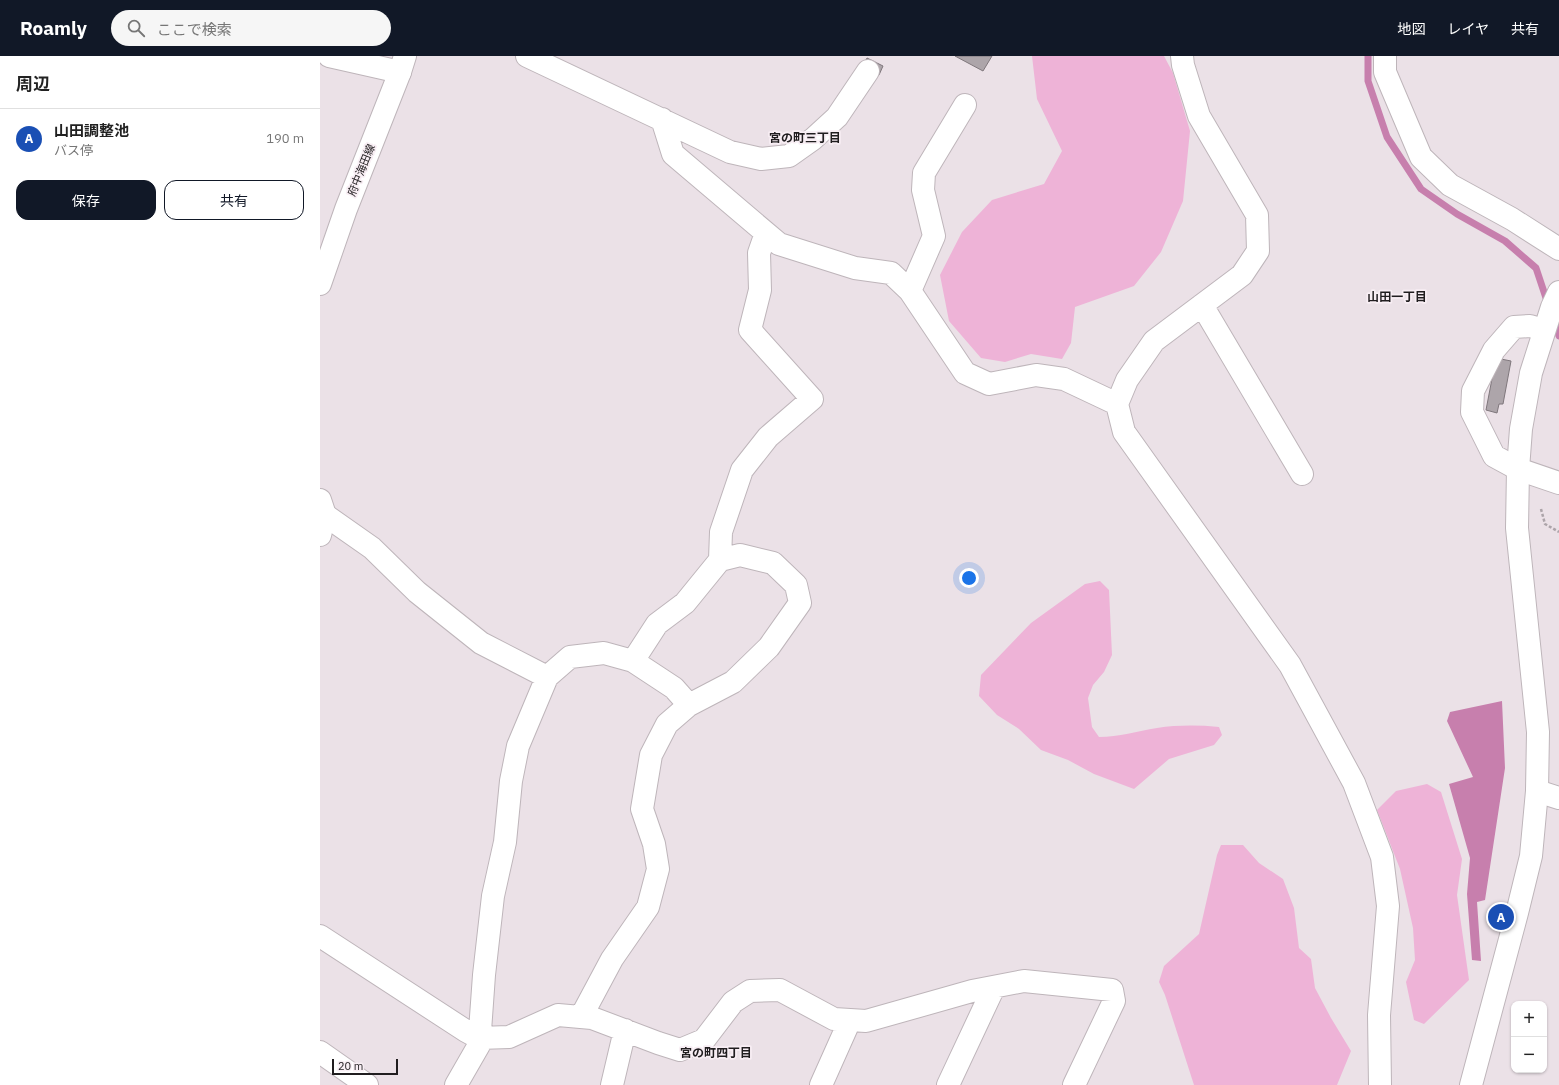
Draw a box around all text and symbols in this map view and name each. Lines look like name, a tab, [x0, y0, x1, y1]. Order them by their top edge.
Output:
search box	[111, 10, 391, 46]
text: Roamly	[20, 16, 87, 40]
icon: search	[125, 17, 147, 39]
text: ここで検索	[157, 20, 232, 39]
text: 地図	[1397, 20, 1425, 38]
text: レイヤ	[1447, 20, 1489, 38]
text: 共有	[1511, 20, 1539, 38]
text: 周辺	[16, 73, 50, 95]
text: 山田調整池	[54, 121, 129, 140]
text: A	[25, 130, 33, 147]
text: 190 m	[266, 130, 304, 147]
district label: 宮の町三丁目	[769, 130, 841, 145]
text: バス停	[54, 142, 93, 159]
street label: 府中海田線	[344, 142, 378, 198]
button: 保存	[16, 180, 156, 220]
button: 共有	[164, 180, 304, 220]
district label: 山田一丁目	[1367, 289, 1427, 304]
your location	[959, 568, 979, 588]
pin: A	[1488, 902, 1514, 932]
map controls	[1511, 1001, 1547, 1073]
button: +	[1511, 1001, 1547, 1037]
button: −	[1511, 1037, 1547, 1073]
district label: 宮の町四丁目	[680, 1045, 752, 1060]
scale bar	[332, 1057, 398, 1076]
text: 20 m	[338, 1059, 363, 1073]

